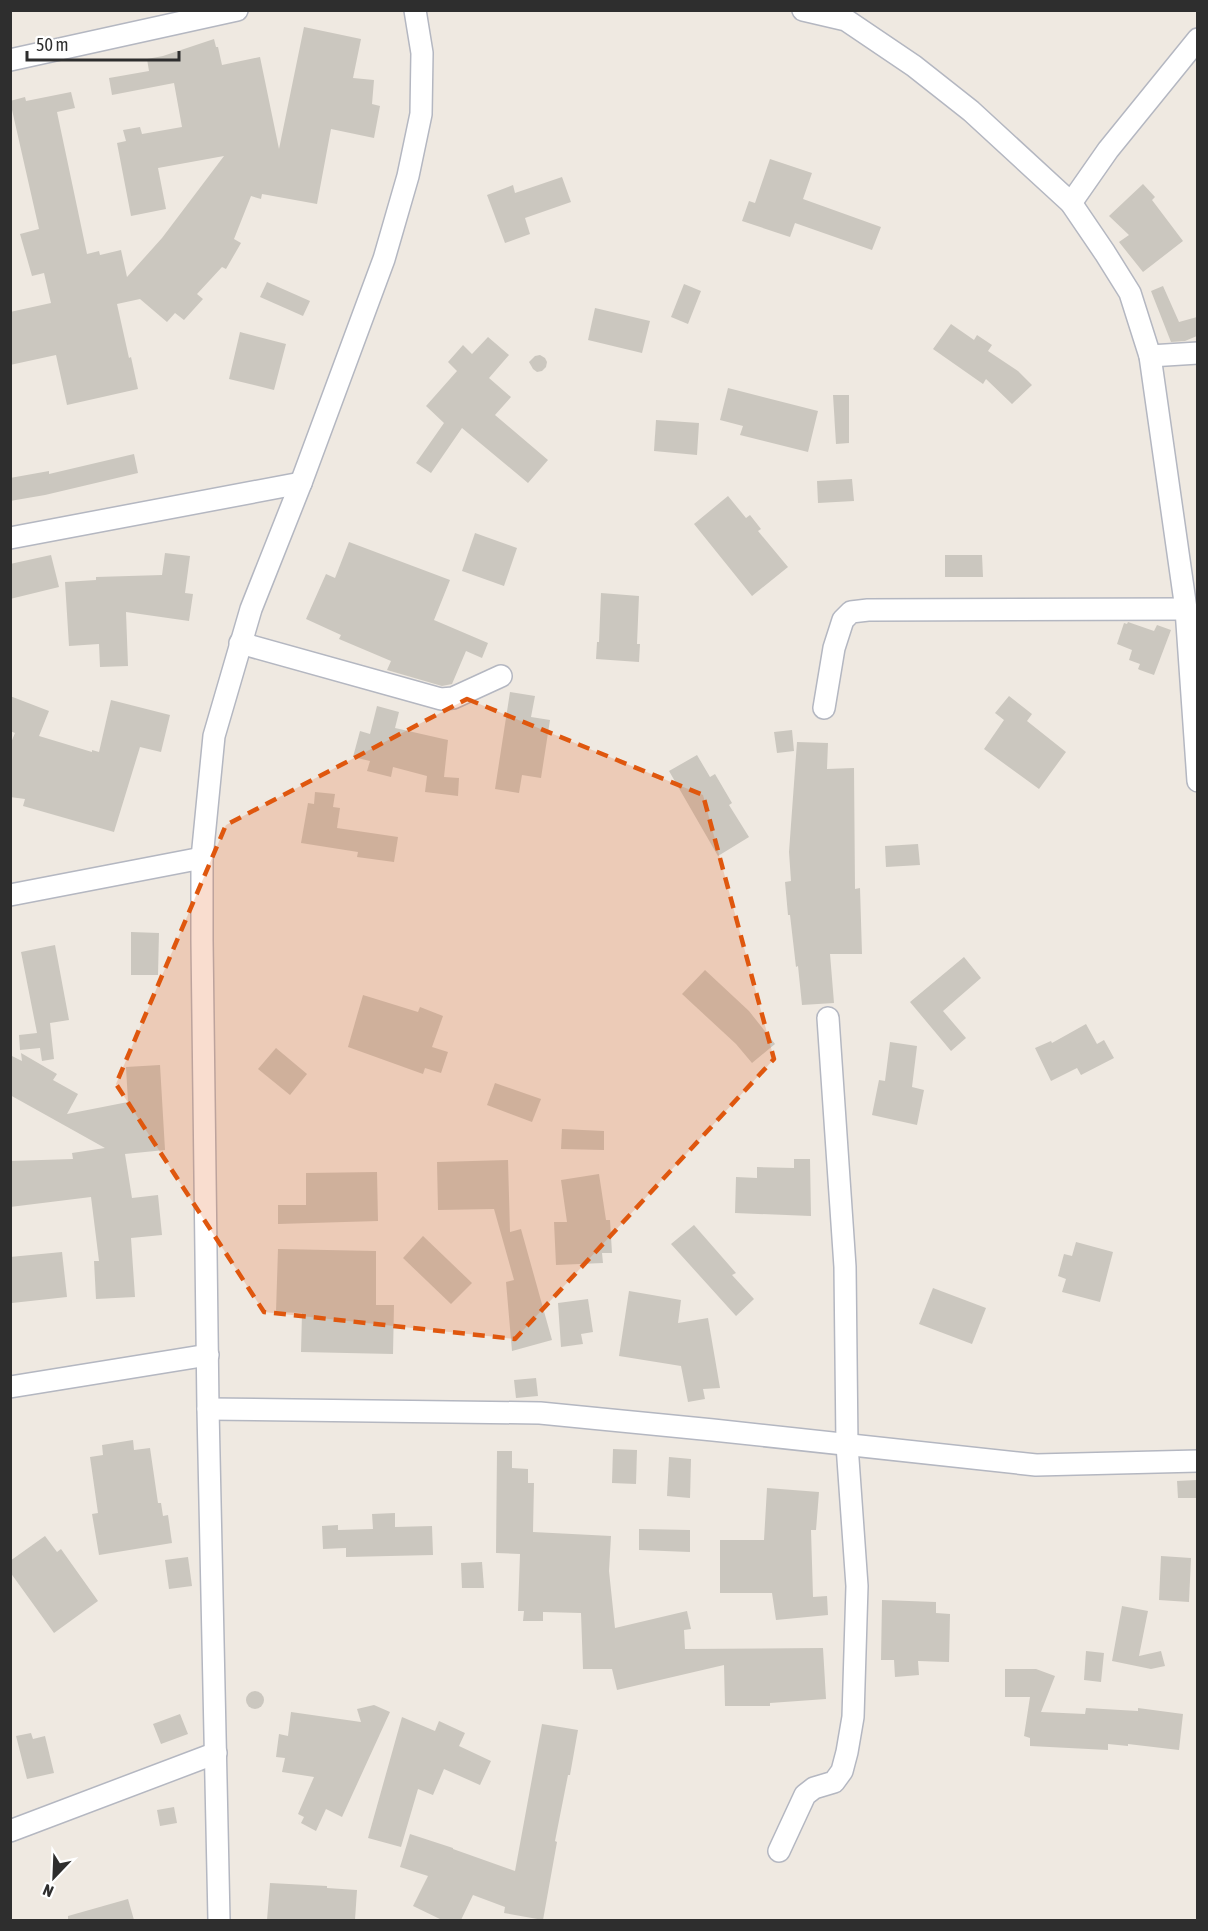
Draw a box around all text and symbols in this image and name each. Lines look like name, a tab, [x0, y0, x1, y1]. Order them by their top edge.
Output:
scale bar	[27, 24, 178, 62]
text: 50 m	[36, 34, 68, 55]
north arrow	[24, 1847, 84, 1907]
text: N	[40, 1881, 56, 1901]

